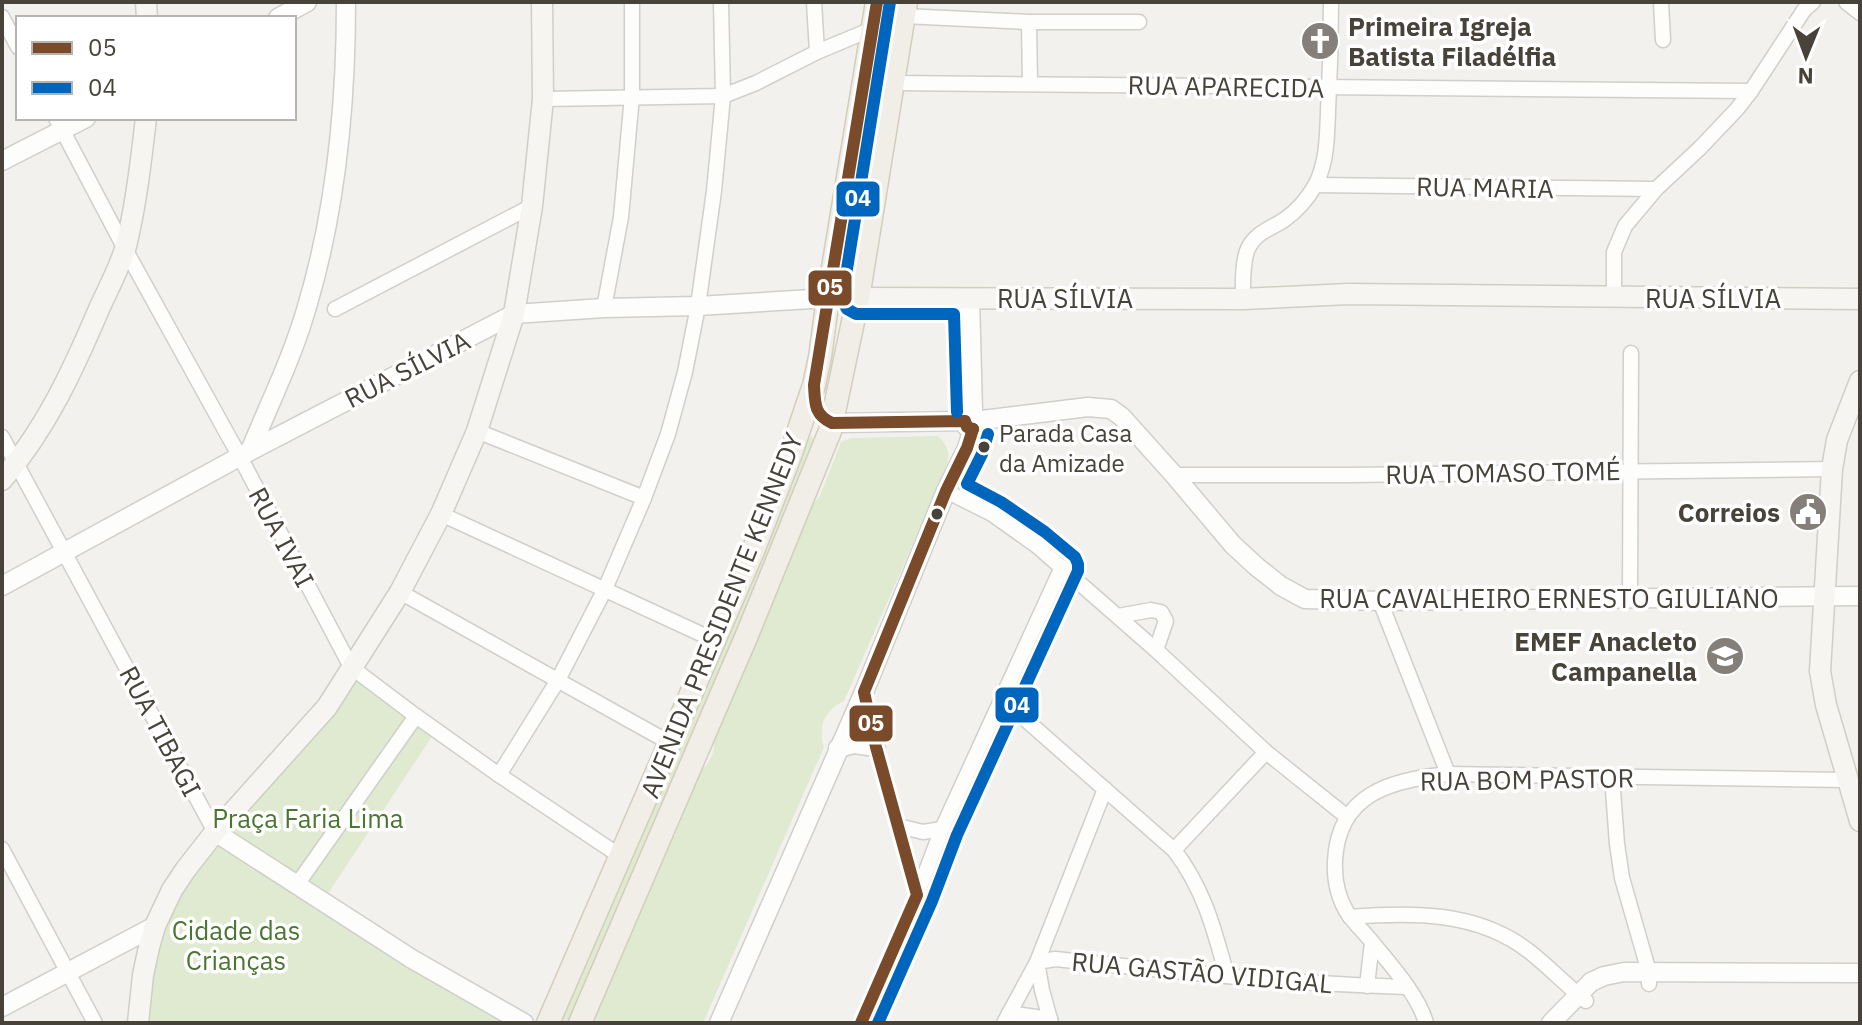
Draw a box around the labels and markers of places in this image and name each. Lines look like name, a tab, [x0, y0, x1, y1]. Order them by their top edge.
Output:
place label: Primeira Igreja Batista Filadélfia	[1348, 9, 1557, 73]
church icon: Primeira Igreja Batista Filadélfia	[1299, 20, 1341, 62]
place label: Parada Casa da Amizade	[999, 417, 1132, 479]
marker: Parada Casa da Amizade	[976, 439, 992, 455]
public building icon: Correios	[1787, 491, 1829, 533]
place label: Correios	[1678, 495, 1780, 529]
unlabelled marker	[929, 506, 945, 522]
place label: EMEF Anacleto Campanella	[1514, 624, 1697, 688]
school or university icon: EMEF Anacleto Campanella	[1704, 635, 1746, 677]

